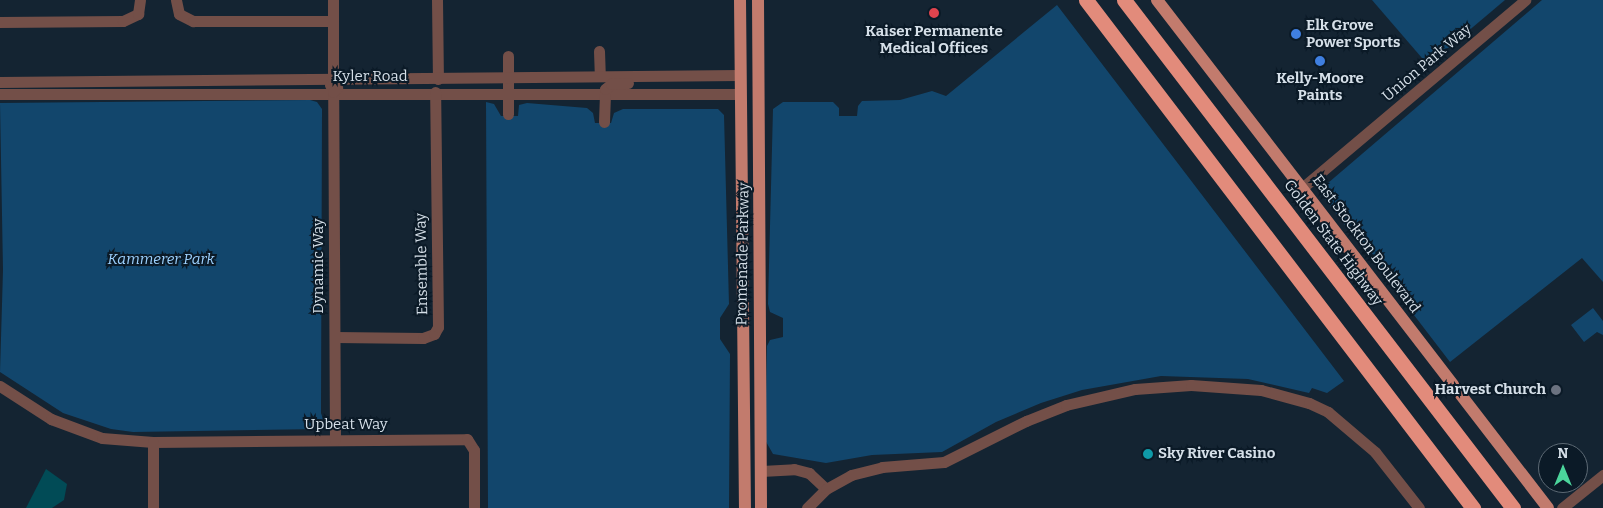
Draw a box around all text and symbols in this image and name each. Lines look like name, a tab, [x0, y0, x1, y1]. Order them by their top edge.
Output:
marker: Kaiser Permanente Medical Offices	[927, 6, 941, 20]
place label: Elk Grove Power Sports	[1306, 16, 1400, 51]
street label: Union Park Way	[1379, 21, 1475, 105]
place label: Kaiser Permanente Medical Offices	[865, 22, 1003, 57]
marker: Elk Grove Power Sports	[1290, 28, 1302, 40]
marker: Kelly-Moore Paints	[1314, 55, 1326, 67]
street label: Kyler Road	[332, 68, 408, 86]
place label: Kelly-Moore Paints	[1276, 69, 1364, 104]
street label: East Stockton Boulevard	[1308, 171, 1424, 317]
street label: Golden State Highway	[1280, 176, 1386, 310]
street label: Promenade Parkway	[733, 182, 753, 326]
street label: Ensemble Way	[412, 213, 432, 315]
street label: Dynamic Way	[310, 218, 328, 314]
park label: Kammerer Park	[107, 251, 215, 269]
place label: Harvest Church	[1434, 381, 1546, 399]
marker: Harvest Church	[1550, 384, 1562, 396]
street label: Upbeat Way	[304, 416, 388, 434]
north arrow	[1538, 443, 1588, 493]
place label: Sky River Casino	[1158, 445, 1275, 463]
text: N	[1558, 445, 1568, 462]
marker: Sky River Casino	[1142, 448, 1154, 460]

